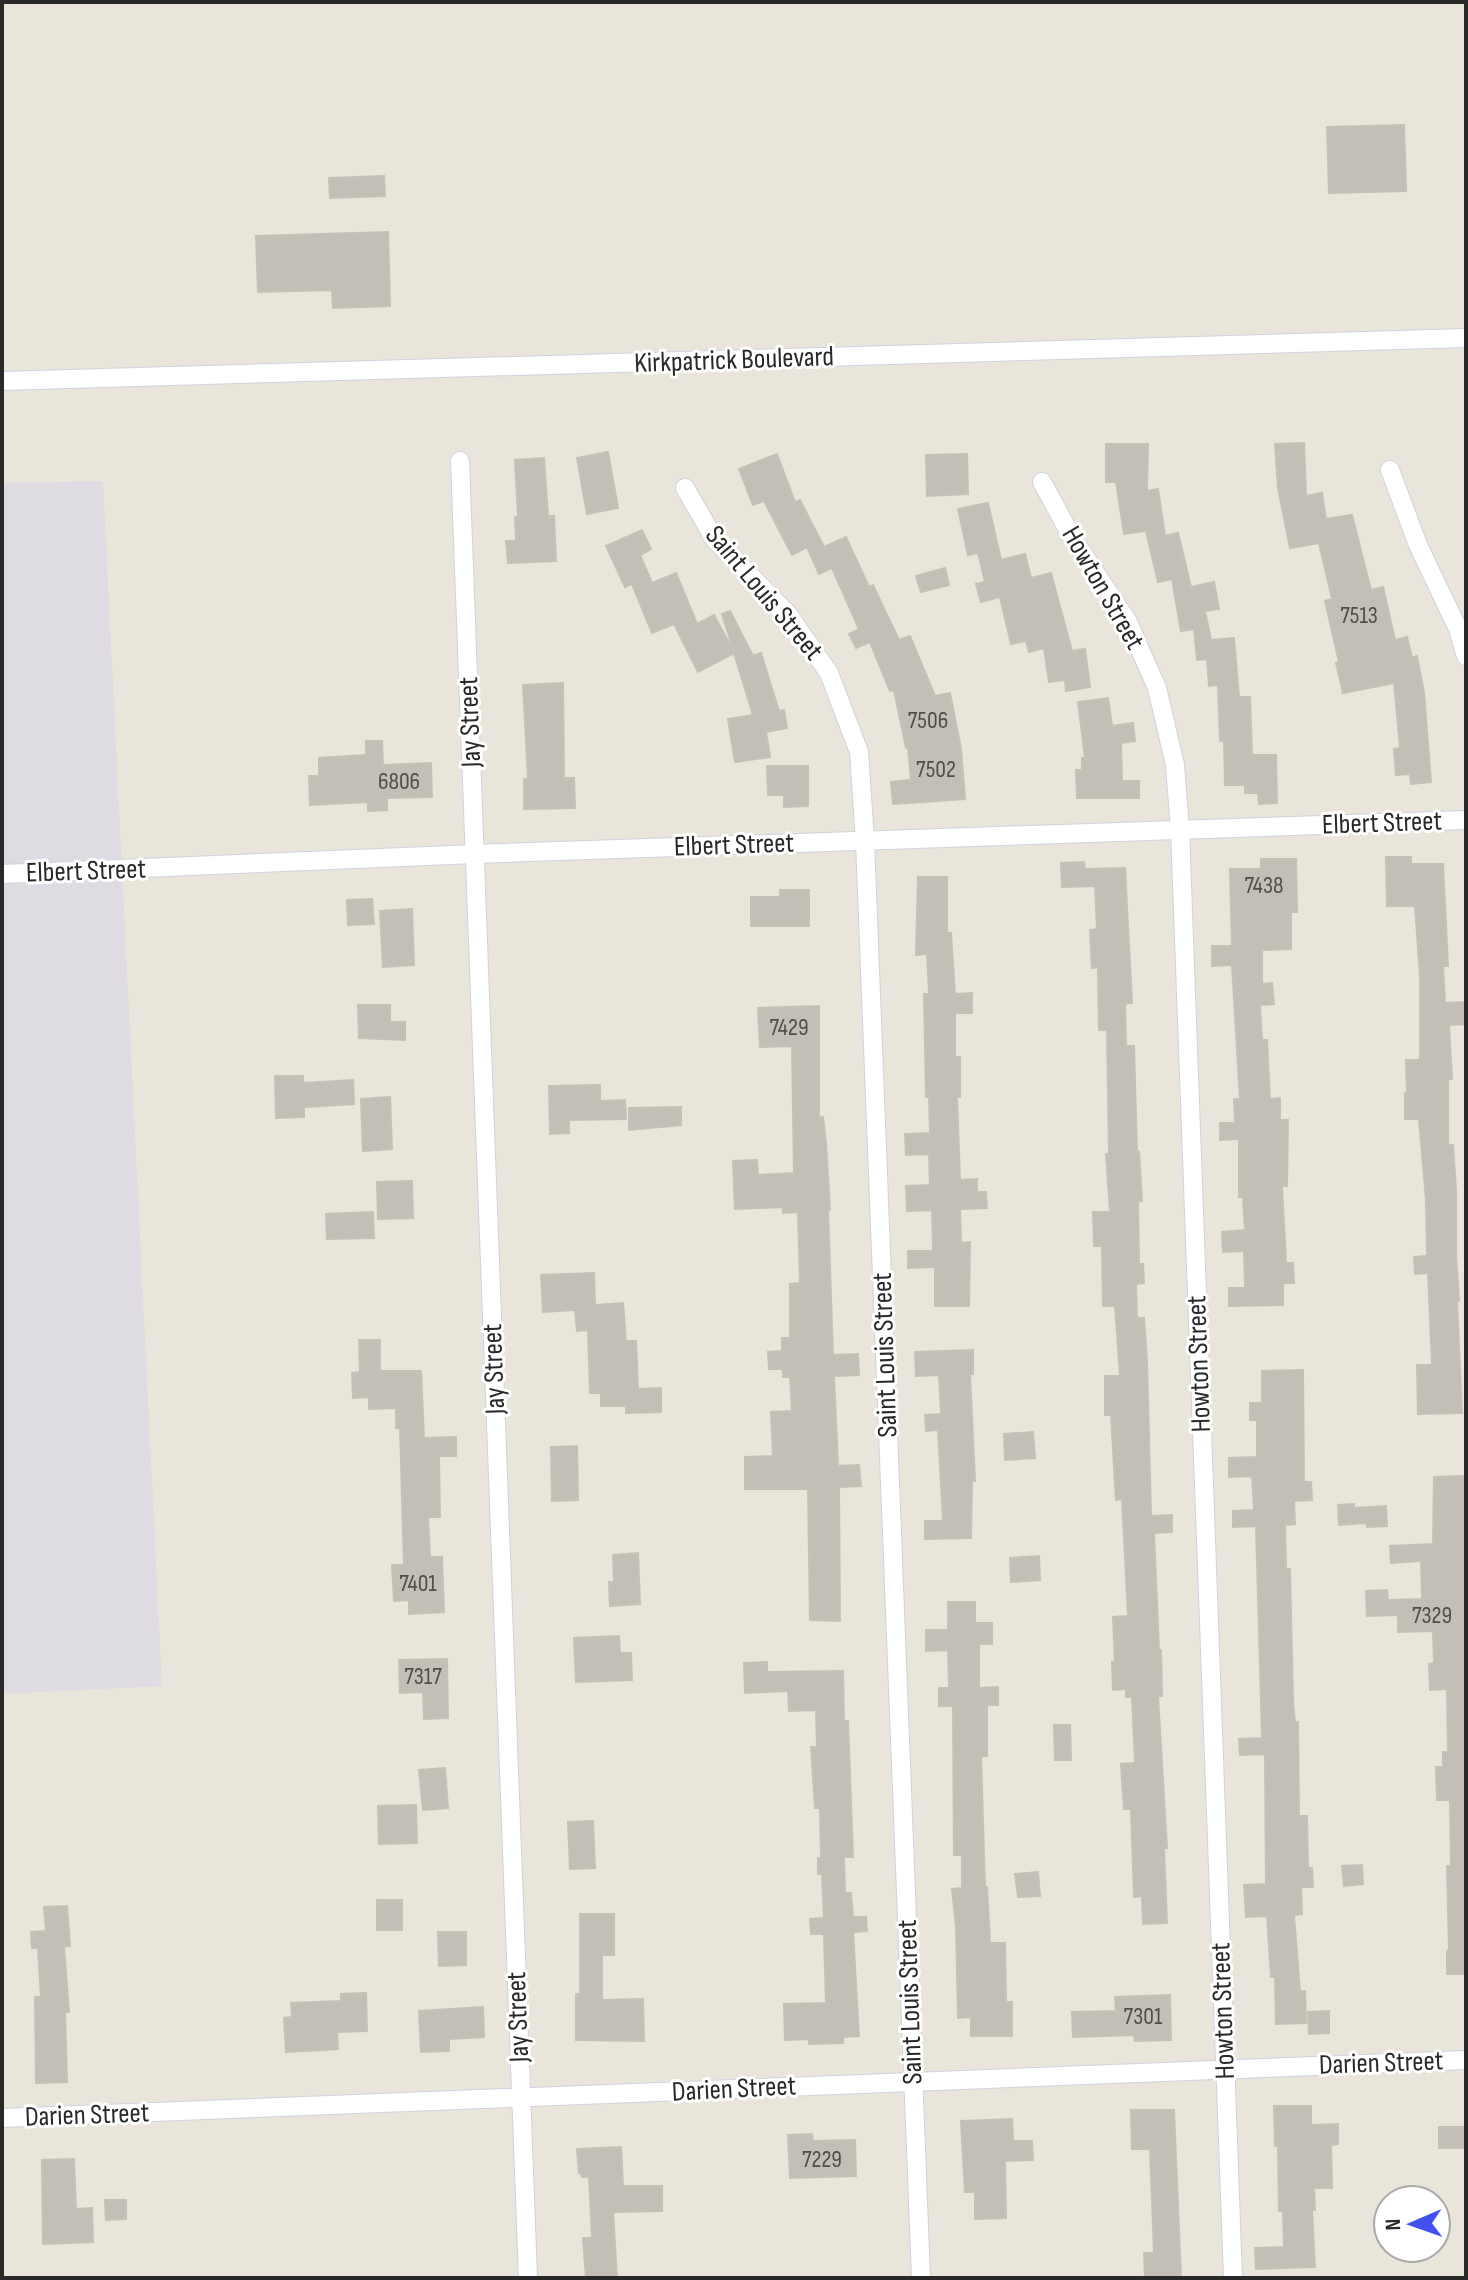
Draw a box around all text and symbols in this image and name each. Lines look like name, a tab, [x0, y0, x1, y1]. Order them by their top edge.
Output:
street label: Kirkpatrick Boulevard	[634, 340, 834, 380]
street label: Saint Louis Street	[698, 519, 830, 667]
street label: Howton Street	[1054, 520, 1152, 656]
house number: 7513	[1340, 601, 1378, 630]
street label: Jay Street	[452, 676, 488, 769]
house number: 7506	[908, 706, 948, 735]
house number: 7502	[916, 755, 956, 784]
house number: 6806	[378, 767, 420, 796]
street label: Elbert Street	[1321, 804, 1443, 842]
street label: Elbert Street	[673, 826, 795, 864]
street label: Elbert Street	[25, 852, 147, 890]
house number: 7438	[1244, 871, 1284, 900]
house number: 7429	[769, 1013, 809, 1042]
street label: Saint Louis Street	[866, 1272, 904, 1438]
street label: Howton Street	[1180, 1295, 1218, 1433]
street label: Jay Street	[476, 1323, 512, 1416]
house number: 7401	[399, 1569, 437, 1598]
house number: 7329	[1412, 1601, 1452, 1630]
house number: 7317	[404, 1662, 442, 1691]
street label: Saint Louis Street	[891, 1919, 929, 2085]
street label: Howton Street	[1204, 1942, 1242, 2080]
street label: Jay Street	[500, 1971, 536, 2064]
house number: 7301	[1124, 2002, 1163, 2031]
street label: Darien Street	[1318, 2044, 1444, 2082]
street label: Darien Street	[671, 2069, 797, 2109]
street label: Darien Street	[24, 2096, 150, 2134]
house number: 7229	[802, 2145, 842, 2174]
north arrow	[1372, 2184, 1452, 2264]
text: N	[1380, 2218, 1407, 2231]

